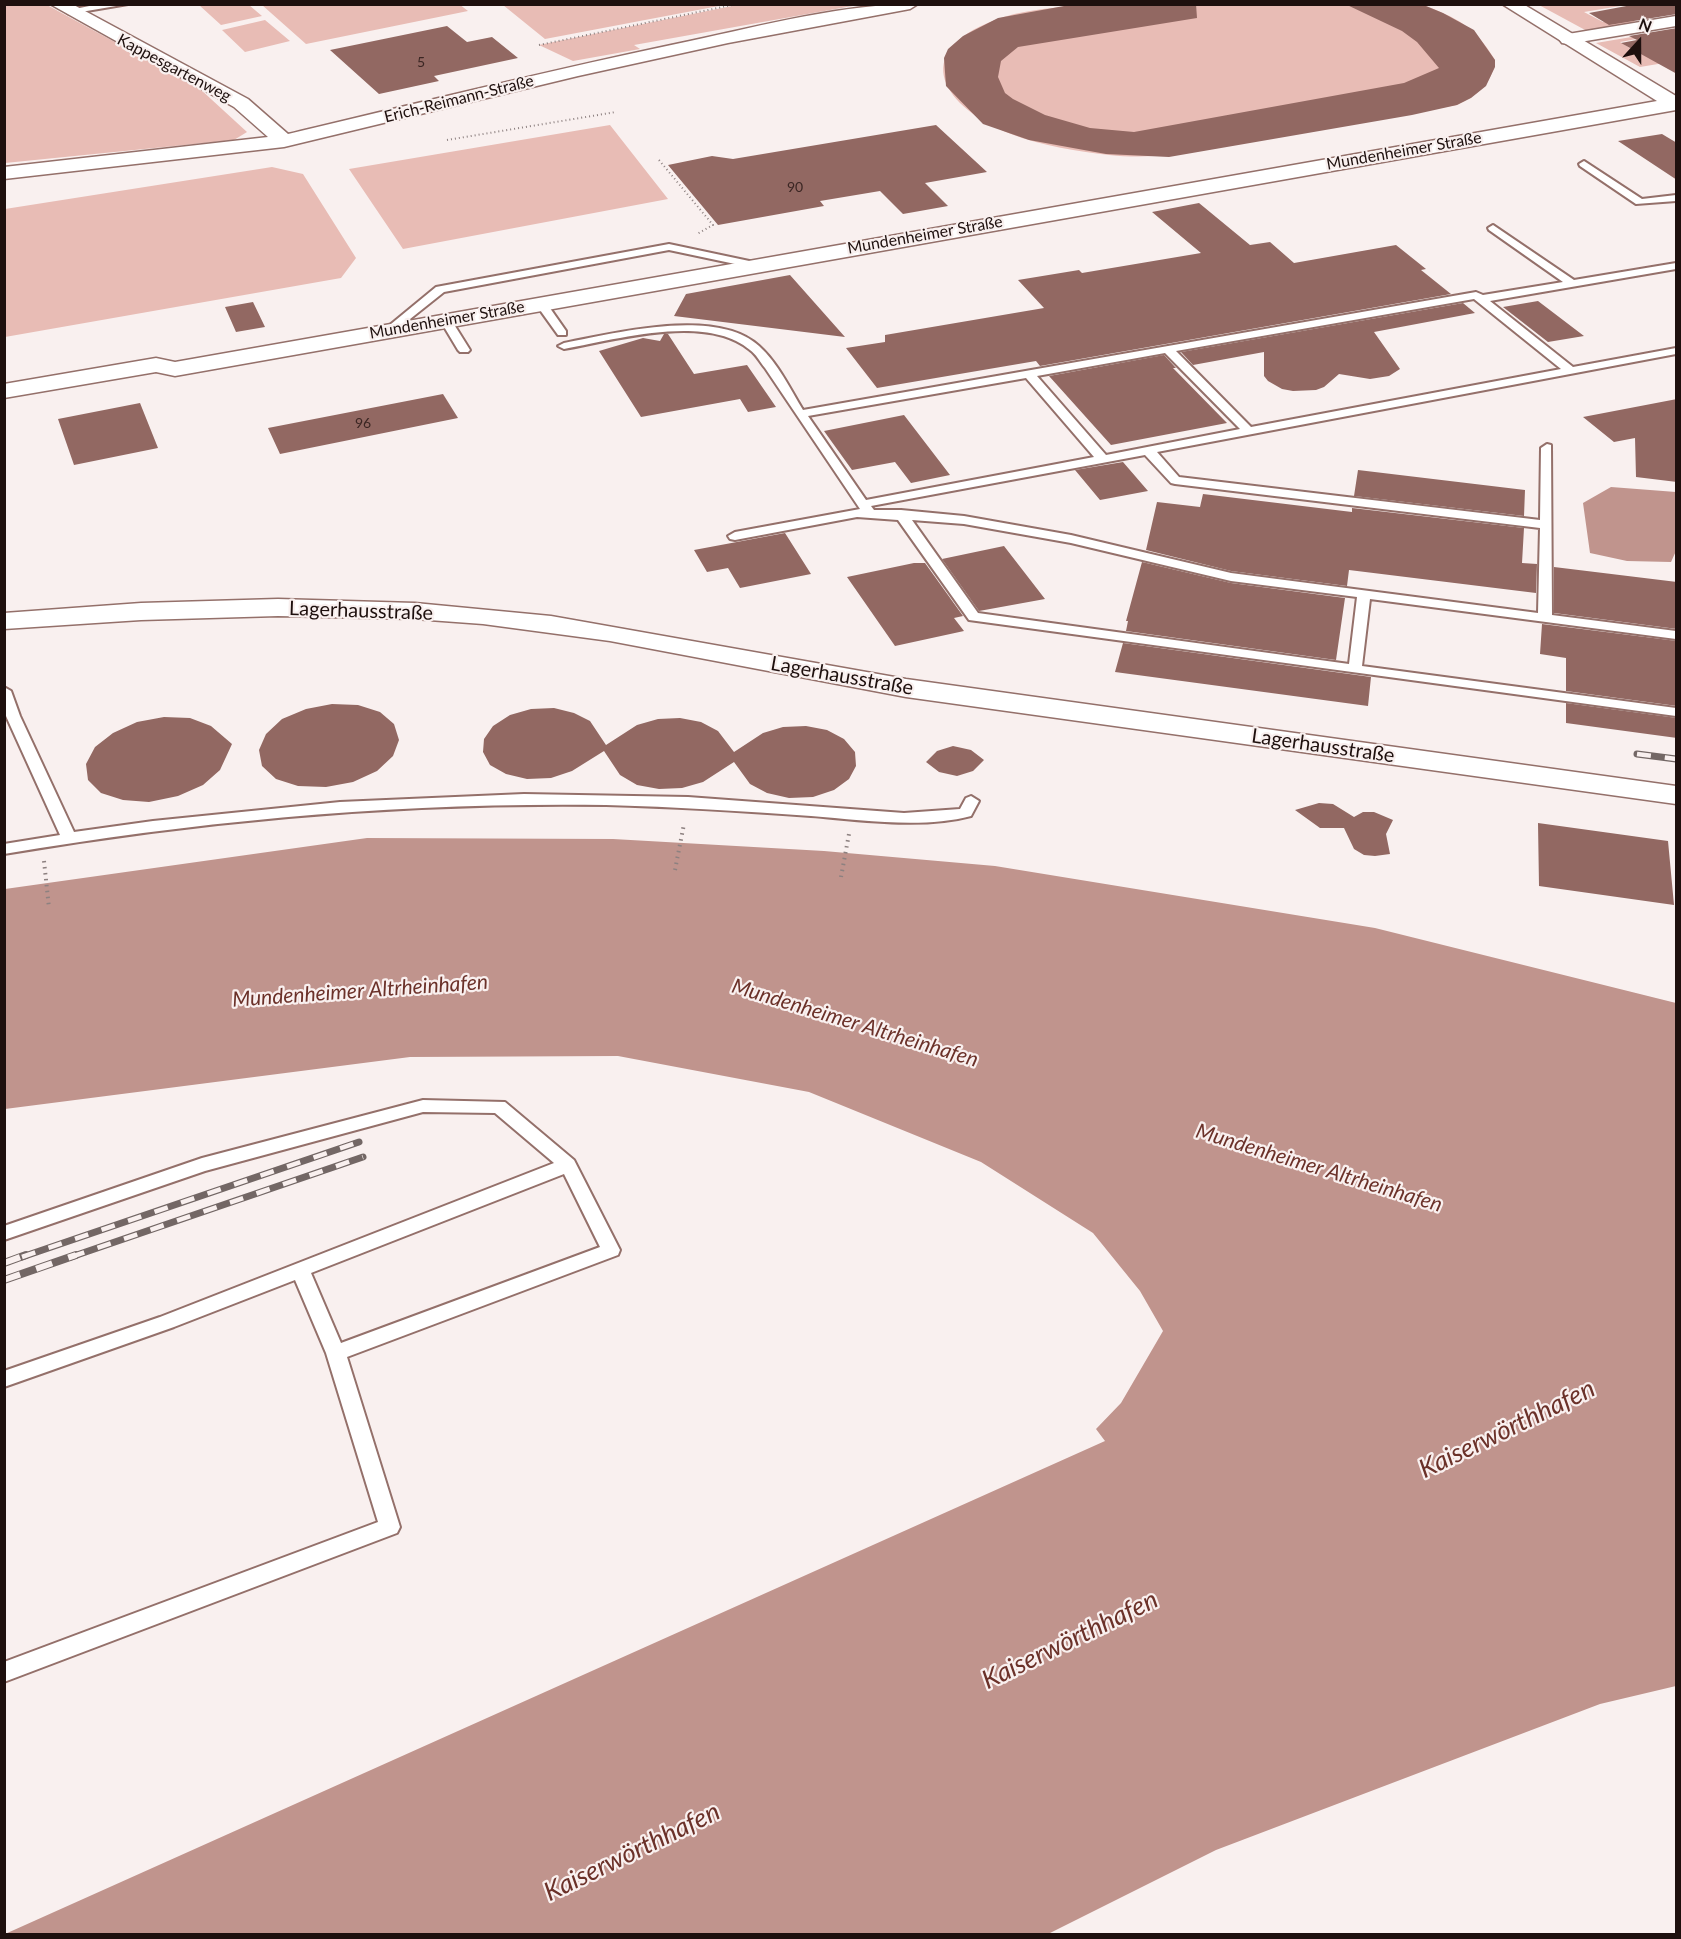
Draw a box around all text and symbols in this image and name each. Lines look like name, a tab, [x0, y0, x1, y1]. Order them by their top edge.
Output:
north arrow	[1609, 12, 1669, 72]
text: N	[1636, 14, 1655, 36]
street label: Kappesgartenweg	[114, 30, 234, 106]
house number: 5	[417, 54, 425, 70]
street label: Erich-Reimann-Straße	[382, 71, 536, 127]
street label: Mundenheimer Straße	[1325, 128, 1483, 174]
house number: 90	[787, 179, 803, 195]
street label: Mundenheimer Straße	[846, 212, 1004, 258]
street label: Mundenheimer Straße	[368, 297, 526, 343]
house number: 96	[355, 415, 371, 431]
street label: Lagerhausstraße	[289, 596, 433, 626]
street label: Lagerhausstraße	[769, 652, 915, 700]
street label: Lagerhausstraße	[1250, 724, 1396, 768]
water label: Mundenheimer Altrheinhafen	[231, 969, 489, 1013]
water label: Mundenheimer Altrheinhafen	[729, 973, 981, 1073]
water label: Mundenheimer Altrheinhafen	[1193, 1118, 1445, 1218]
water label: Kaiserwörthhafen	[1414, 1373, 1600, 1485]
water label: Kaiserwörthhafen	[977, 1584, 1163, 1696]
water label: Kaiserwörthhafen	[539, 1796, 725, 1908]

